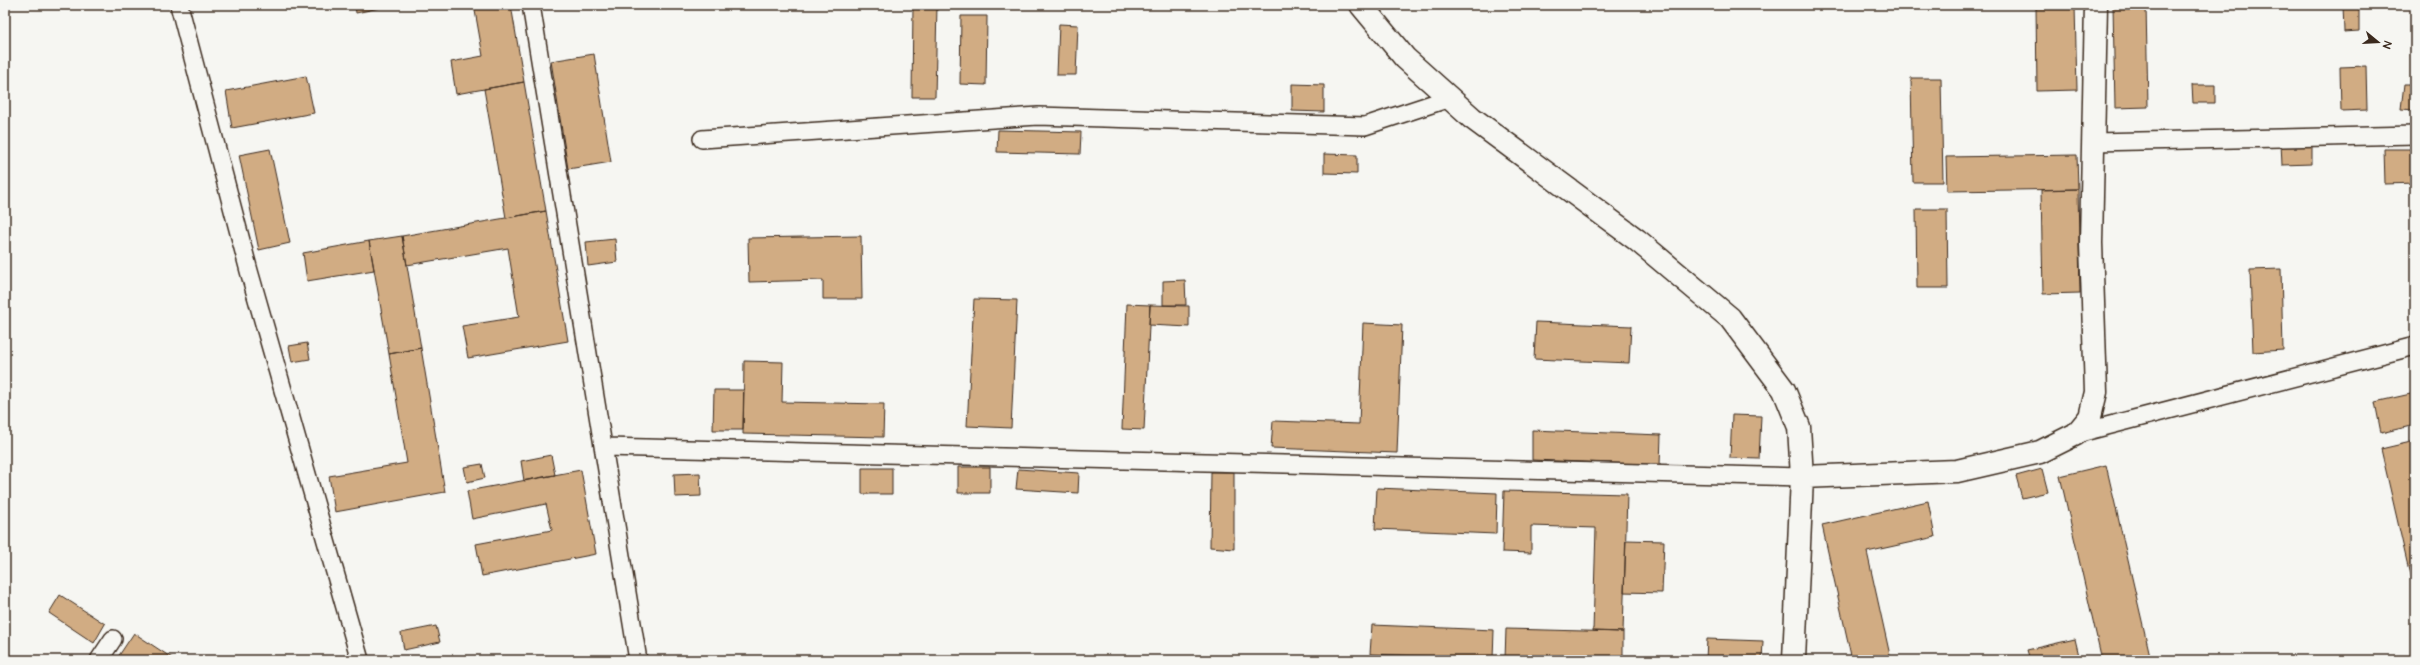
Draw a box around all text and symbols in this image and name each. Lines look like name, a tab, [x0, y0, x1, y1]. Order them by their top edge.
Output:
north arrow	[2358, 22, 2398, 62]
text: N	[2379, 39, 2395, 51]

